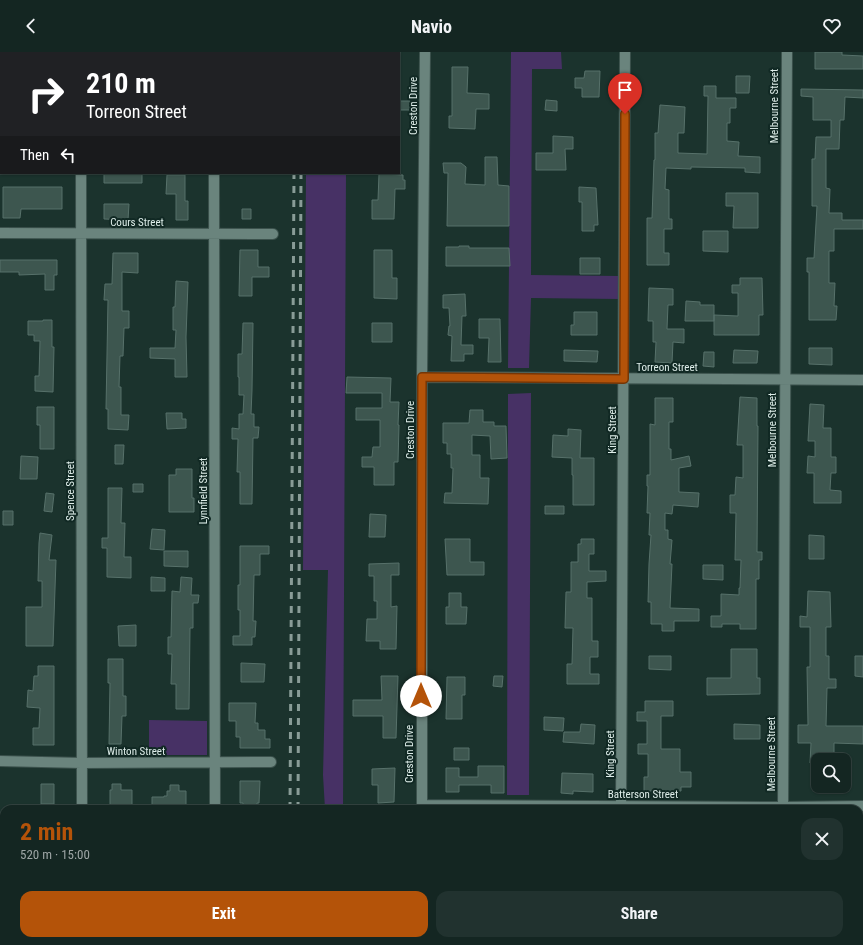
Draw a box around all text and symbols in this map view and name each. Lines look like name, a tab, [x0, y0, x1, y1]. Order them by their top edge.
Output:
icon: back	[20, 15, 42, 37]
icon: heart	[821, 15, 843, 37]
text: Navio	[411, 16, 452, 37]
text: 210 m	[86, 67, 156, 100]
icon: right	[20, 68, 72, 120]
street label: Melbourne Street	[768, 69, 781, 143]
pin	[608, 73, 642, 114]
street label: Creston Drive	[407, 77, 420, 135]
icon: arrive	[614, 79, 636, 101]
text: Torreon Street	[86, 101, 187, 122]
icon: left	[57, 144, 79, 166]
text: Then	[20, 146, 49, 164]
street label: Cours Street	[110, 216, 164, 229]
street label: Torreon Street	[636, 361, 698, 374]
street label: Melbourne Street	[766, 393, 779, 467]
street label: Creston Drive	[404, 401, 417, 459]
street label: King Street	[606, 406, 619, 454]
street label: Lynnfield Street	[197, 458, 210, 524]
street label: Spence Street	[64, 461, 77, 521]
position arrow	[400, 675, 442, 717]
street label: Melbourne Street	[765, 717, 778, 791]
street label: Creston Drive	[403, 725, 416, 783]
street label: King Street	[604, 730, 617, 778]
street label: Winton Street	[107, 745, 165, 758]
map controls	[811, 753, 851, 793]
button: search	[811, 753, 851, 793]
street label: Batterson Street	[608, 788, 678, 801]
text: 2 min	[20, 818, 73, 846]
button: close	[801, 818, 843, 860]
text: 520 m · 15:00	[20, 847, 90, 862]
button: Exit	[20, 891, 428, 937]
button: Share	[436, 891, 843, 937]

